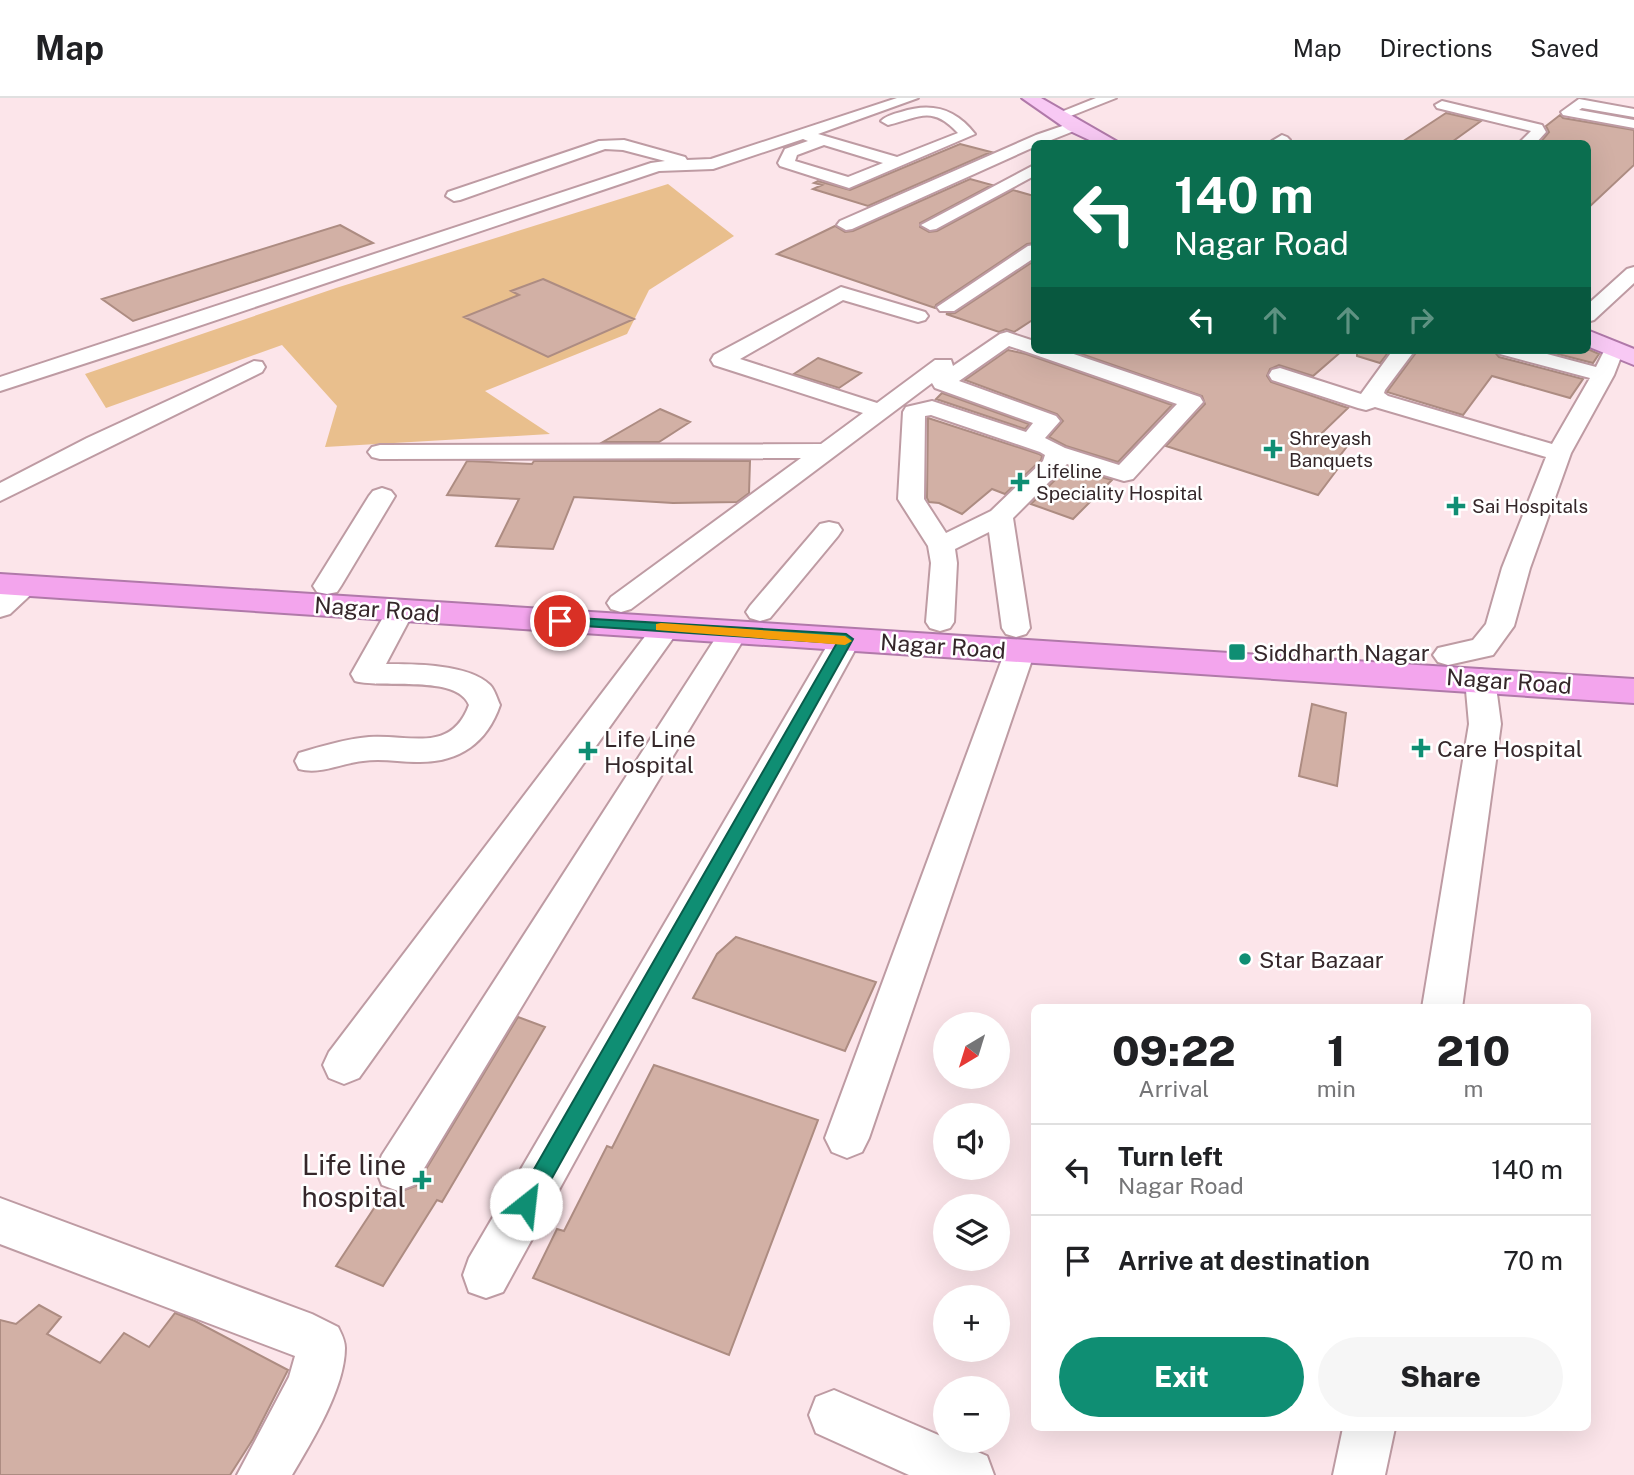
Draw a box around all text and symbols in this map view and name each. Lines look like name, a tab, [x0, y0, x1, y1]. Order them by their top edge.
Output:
text: Map	[35, 29, 104, 67]
text: Map	[1293, 34, 1342, 62]
text: Directions	[1380, 34, 1492, 62]
text: Saved	[1530, 34, 1599, 62]
text: 140 m	[1174, 166, 1314, 224]
icon: left	[1059, 168, 1150, 259]
text: Nagar Road	[1174, 225, 1349, 262]
icon: left	[1183, 301, 1221, 339]
icon: ahead	[1256, 301, 1294, 339]
icon: ahead	[1329, 301, 1367, 339]
icon: right	[1402, 301, 1440, 339]
place label: Shreyash Banquets	[1289, 427, 1373, 471]
marker: Shreyash Banquets	[1263, 439, 1283, 459]
place label: Lifeline Speciality Hospital	[1036, 460, 1203, 504]
marker: Lifeline Speciality Hospital	[1010, 472, 1030, 492]
place label: Sai Hospitals	[1472, 495, 1588, 517]
marker: Sai Hospitals	[1446, 496, 1466, 516]
street label: Nagar Road	[313, 591, 441, 627]
pin	[530, 591, 590, 651]
icon: arrive	[541, 602, 579, 640]
street label: Nagar Road	[879, 628, 1007, 664]
place label: Siddharth Nagar	[1253, 639, 1430, 666]
marker: Siddharth Nagar	[1227, 642, 1247, 662]
street label: Nagar Road	[1445, 663, 1573, 699]
place label: Life Line Hospital	[604, 725, 696, 778]
place label: Care Hospital	[1437, 735, 1583, 762]
marker: Care Hospital	[1411, 738, 1431, 758]
marker: Life Line Hospital	[578, 741, 598, 761]
place label: Star Bazaar	[1259, 946, 1384, 973]
marker: Star Bazaar	[1237, 951, 1253, 967]
north arrow	[933, 1012, 1010, 1088]
map controls	[933, 1012, 1010, 1453]
text: 09:22	[1112, 1026, 1236, 1075]
text: 1	[1327, 1026, 1345, 1075]
text: 210	[1437, 1026, 1510, 1075]
text: Arrival	[1138, 1075, 1209, 1102]
text: min	[1317, 1075, 1356, 1102]
text: m	[1463, 1075, 1483, 1102]
button: sound	[933, 1103, 1010, 1180]
text: Turn left	[1118, 1141, 1223, 1172]
place label: Life line hospital	[302, 1148, 406, 1213]
icon: left	[1059, 1151, 1097, 1189]
text: 140 m	[1491, 1154, 1563, 1185]
position arrow	[489, 1167, 563, 1241]
marker: Life line hospital	[412, 1170, 432, 1190]
text: Nagar Road	[1118, 1172, 1244, 1199]
button: layers	[933, 1194, 1010, 1271]
icon: arrive	[1059, 1242, 1097, 1280]
text: Arrive at destination	[1118, 1245, 1370, 1276]
text: 70 m	[1503, 1245, 1563, 1276]
button: +	[933, 1285, 1010, 1362]
button: Exit	[1059, 1337, 1304, 1417]
button: Share	[1318, 1337, 1563, 1417]
button: −	[933, 1376, 1010, 1453]

